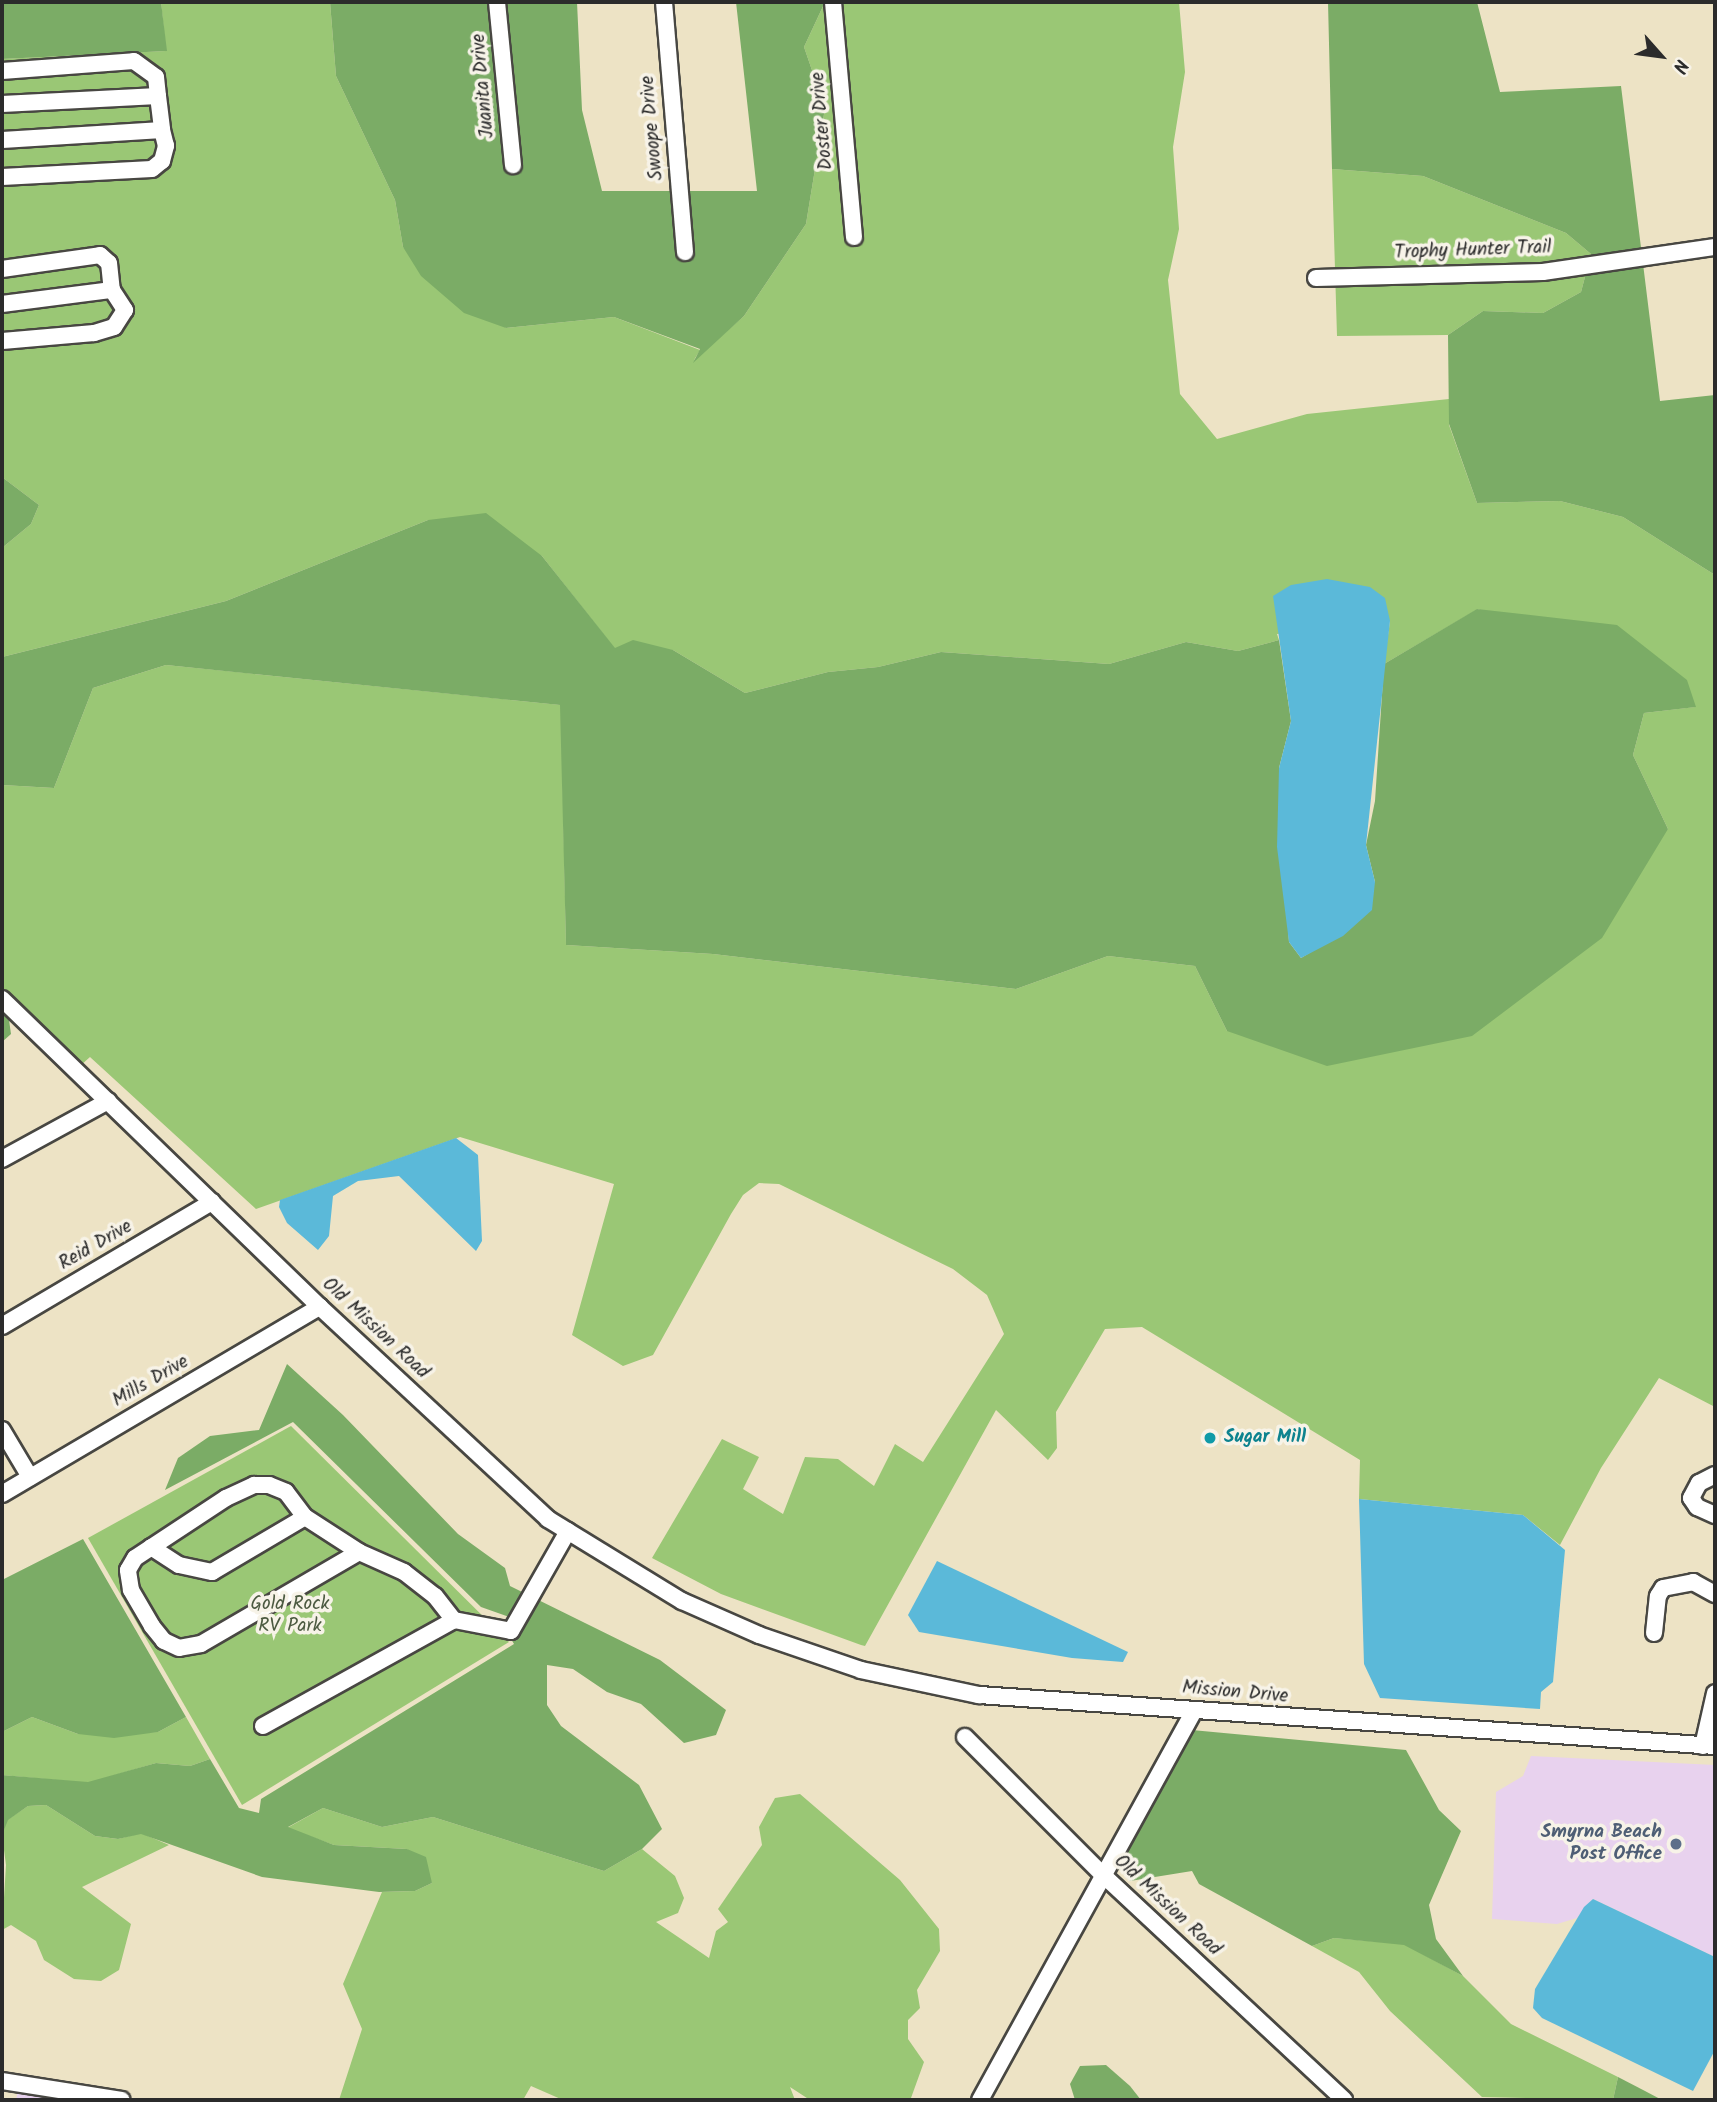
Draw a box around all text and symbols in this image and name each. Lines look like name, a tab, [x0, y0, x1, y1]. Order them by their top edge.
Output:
north arrow	[1626, 21, 1696, 91]
street label: Juanita Drive	[468, 33, 500, 139]
text: N	[1663, 54, 1696, 78]
street label: Doster Drive	[807, 71, 839, 171]
street label: Swoope Drive	[637, 75, 669, 181]
street label: Trophy Hunter Trail	[1394, 237, 1552, 265]
street label: Reid Drive	[55, 1216, 137, 1276]
street label: Old Mission Road	[317, 1274, 433, 1384]
street label: Mills Drive	[109, 1351, 193, 1413]
place label: Sugar Mill	[1224, 1427, 1306, 1449]
marker: Sugar Mill	[1202, 1430, 1218, 1446]
park label: Gold Rock RV Park	[250, 1594, 330, 1638]
street label: Mission Drive	[1181, 1677, 1289, 1709]
place label: Smyrna Beach Post Office	[1541, 1822, 1662, 1866]
marker: Smyrna Beach Post Office	[1668, 1836, 1684, 1852]
street label: Old Mission Road	[1109, 1851, 1225, 1961]

